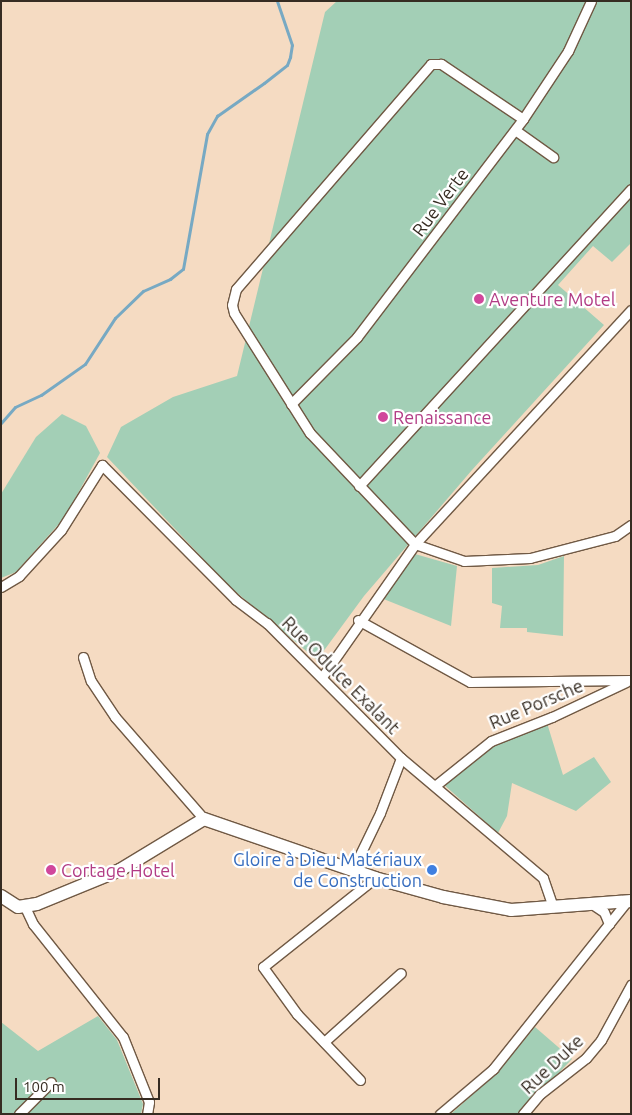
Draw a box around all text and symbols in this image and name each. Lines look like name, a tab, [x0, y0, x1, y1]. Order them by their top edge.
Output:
street label: Rue Verte	[407, 164, 473, 240]
place label: Aventure Motel	[489, 288, 616, 310]
marker: Aventure Motel	[473, 293, 485, 305]
place label: Renaissance	[393, 406, 491, 428]
marker: Renaissance	[377, 411, 389, 423]
street label: Rue Odulce Exalant	[278, 612, 404, 738]
street label: Rue Porsche	[486, 675, 586, 733]
place label: Gloire à Dieu Matériaux de Construction	[233, 849, 422, 892]
place label: Cortage Hotel	[61, 859, 175, 881]
marker: Cortage Hotel	[45, 864, 57, 876]
marker: Gloire à Dieu Matériaux de Construction	[426, 864, 438, 876]
street label: Rue Duke	[516, 1030, 588, 1098]
scale bar	[18, 1068, 162, 1100]
text: 100 m	[23, 1078, 65, 1095]

